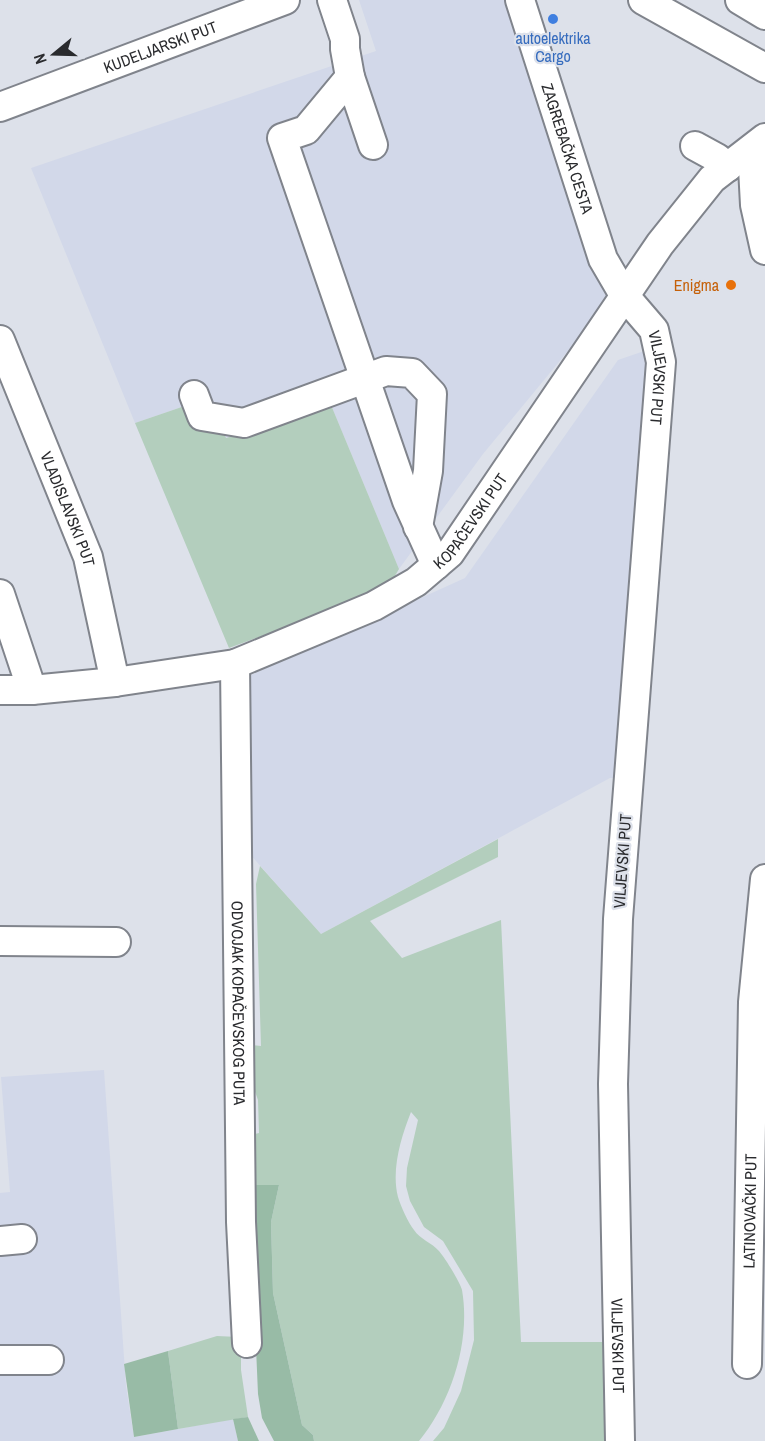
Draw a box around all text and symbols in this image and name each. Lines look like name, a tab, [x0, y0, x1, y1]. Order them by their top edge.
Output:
marker: autoelektrika Cargo	[546, 12, 560, 26]
street label: KUDELJARSKI PUT	[100, 16, 220, 78]
north arrow	[24, 24, 84, 84]
place label: autoelektrika Cargo	[515, 27, 591, 67]
text: N	[28, 51, 52, 67]
street label: ZAGREBAČKA CESTA	[536, 81, 599, 217]
place label: Enigma	[674, 274, 720, 296]
marker: Enigma	[724, 278, 738, 292]
street label: VILJEVSKI PUT	[643, 328, 672, 426]
street label: VLADISLAVSKI PUT	[35, 448, 101, 568]
street label: KOPAČEVSKI PUT	[428, 469, 512, 574]
street label: VILJEVSKI PUT	[608, 813, 636, 909]
street label: ODVOJAK KOPAČEVSKOG PUTA	[227, 901, 251, 1106]
street label: LATINOVAČKI PUT	[738, 1153, 761, 1269]
street label: VILJEVSKI PUT	[606, 1298, 630, 1393]

